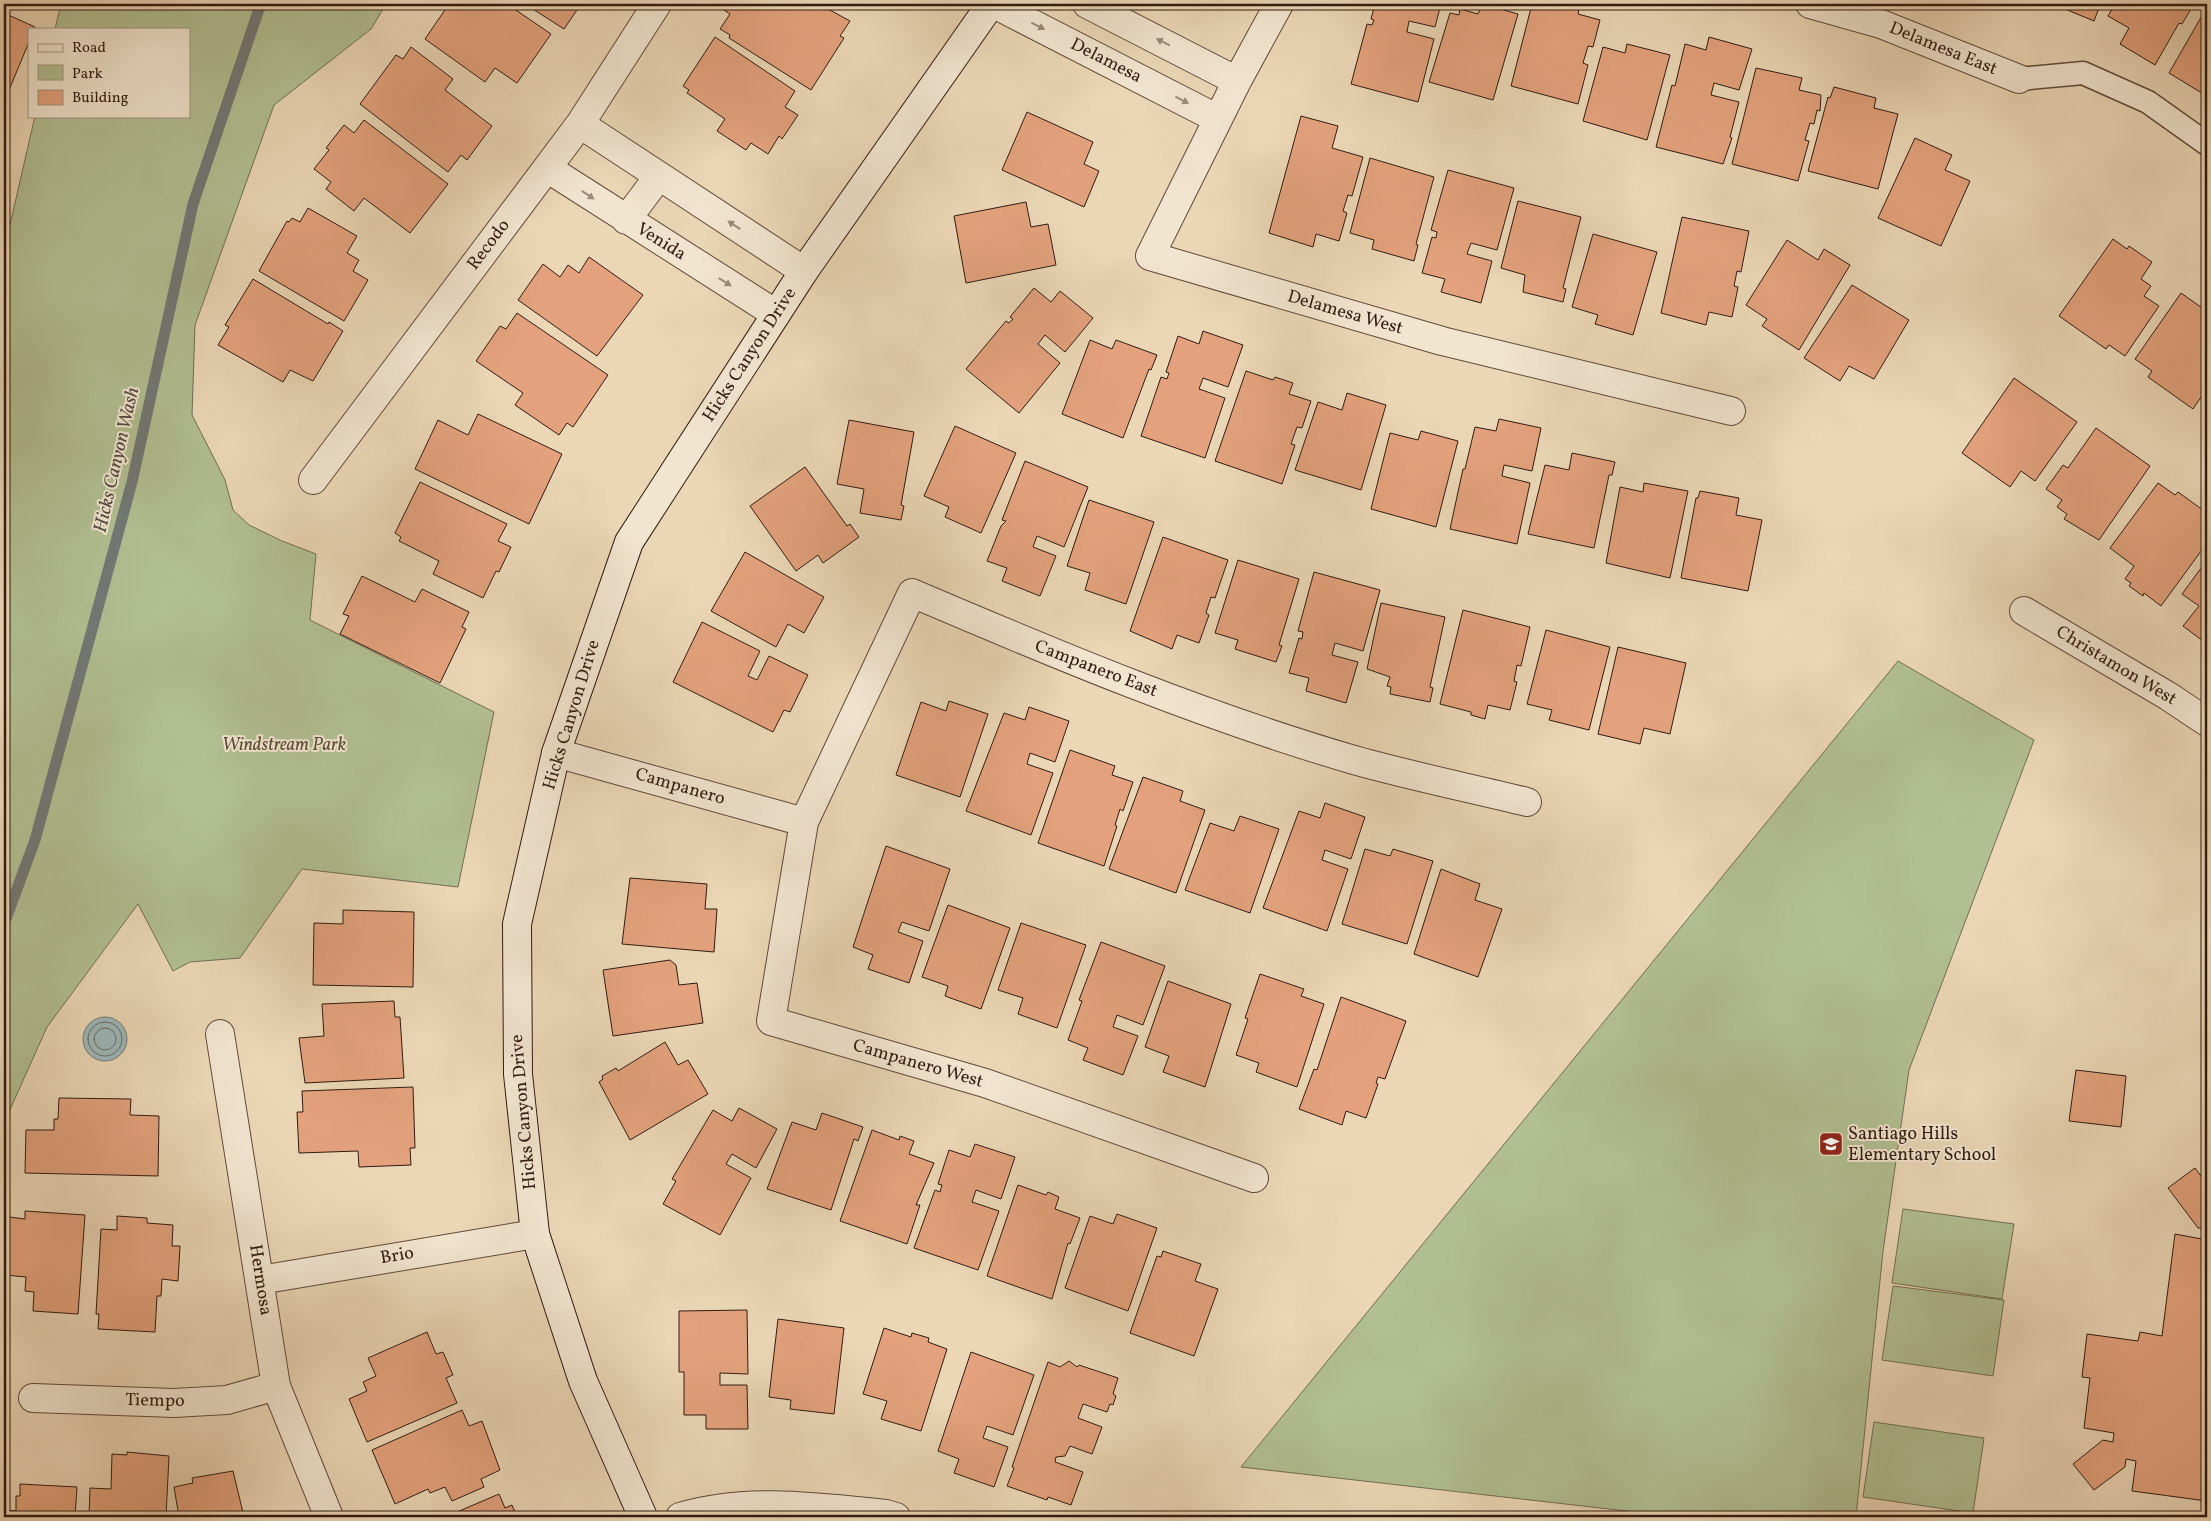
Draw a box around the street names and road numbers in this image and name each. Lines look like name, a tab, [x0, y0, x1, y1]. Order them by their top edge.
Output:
street label: Delamesa East	[1885, 16, 2001, 82]
street label: Delamesa	[1066, 32, 1146, 90]
street label: Recodo	[462, 214, 516, 276]
street label: Venida	[631, 217, 691, 267]
street label: Hicks Canyon Drive	[697, 283, 803, 427]
street label: Delamesa West	[1284, 285, 1406, 341]
street label: Christamon West	[2051, 620, 2181, 712]
street label: Campanero East	[1031, 634, 1161, 704]
street label: Hicks Canyon Drive	[537, 637, 607, 793]
street label: Campanero	[632, 762, 728, 812]
street label: Hicks Canyon Drive	[505, 1033, 543, 1191]
street label: Campanero West	[850, 1033, 986, 1095]
street label: Brio	[378, 1241, 416, 1271]
street label: Hermosa	[242, 1243, 278, 1317]
street label: Tiempo	[125, 1388, 185, 1414]

